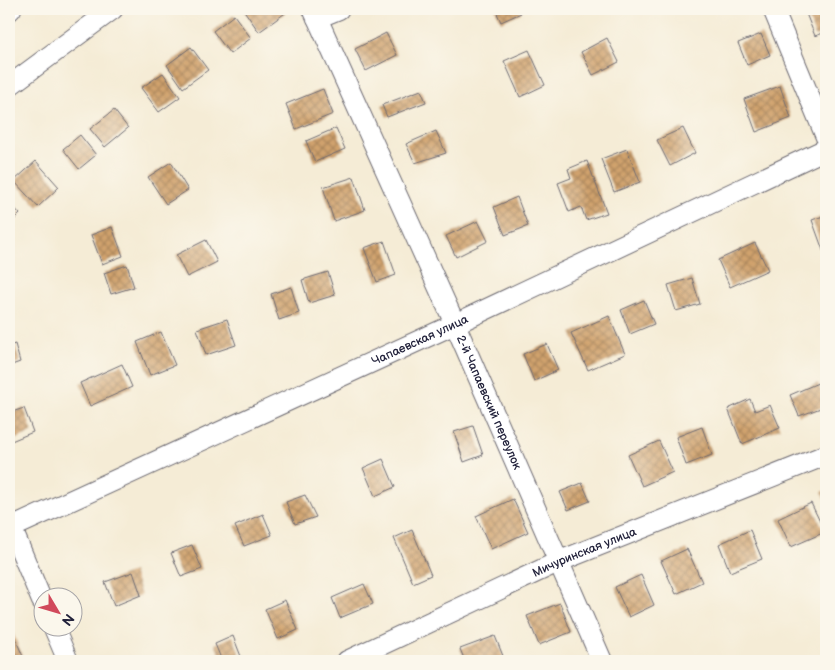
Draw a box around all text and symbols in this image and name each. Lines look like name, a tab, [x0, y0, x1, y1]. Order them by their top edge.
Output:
street label: Чапаевская улица	[370, 312, 471, 369]
street label: 2-й Чапаевский переулок	[453, 333, 525, 473]
street label: Мичуринская улица	[530, 524, 638, 581]
north arrow	[32, 588, 82, 638]
text: N	[58, 610, 78, 629]

